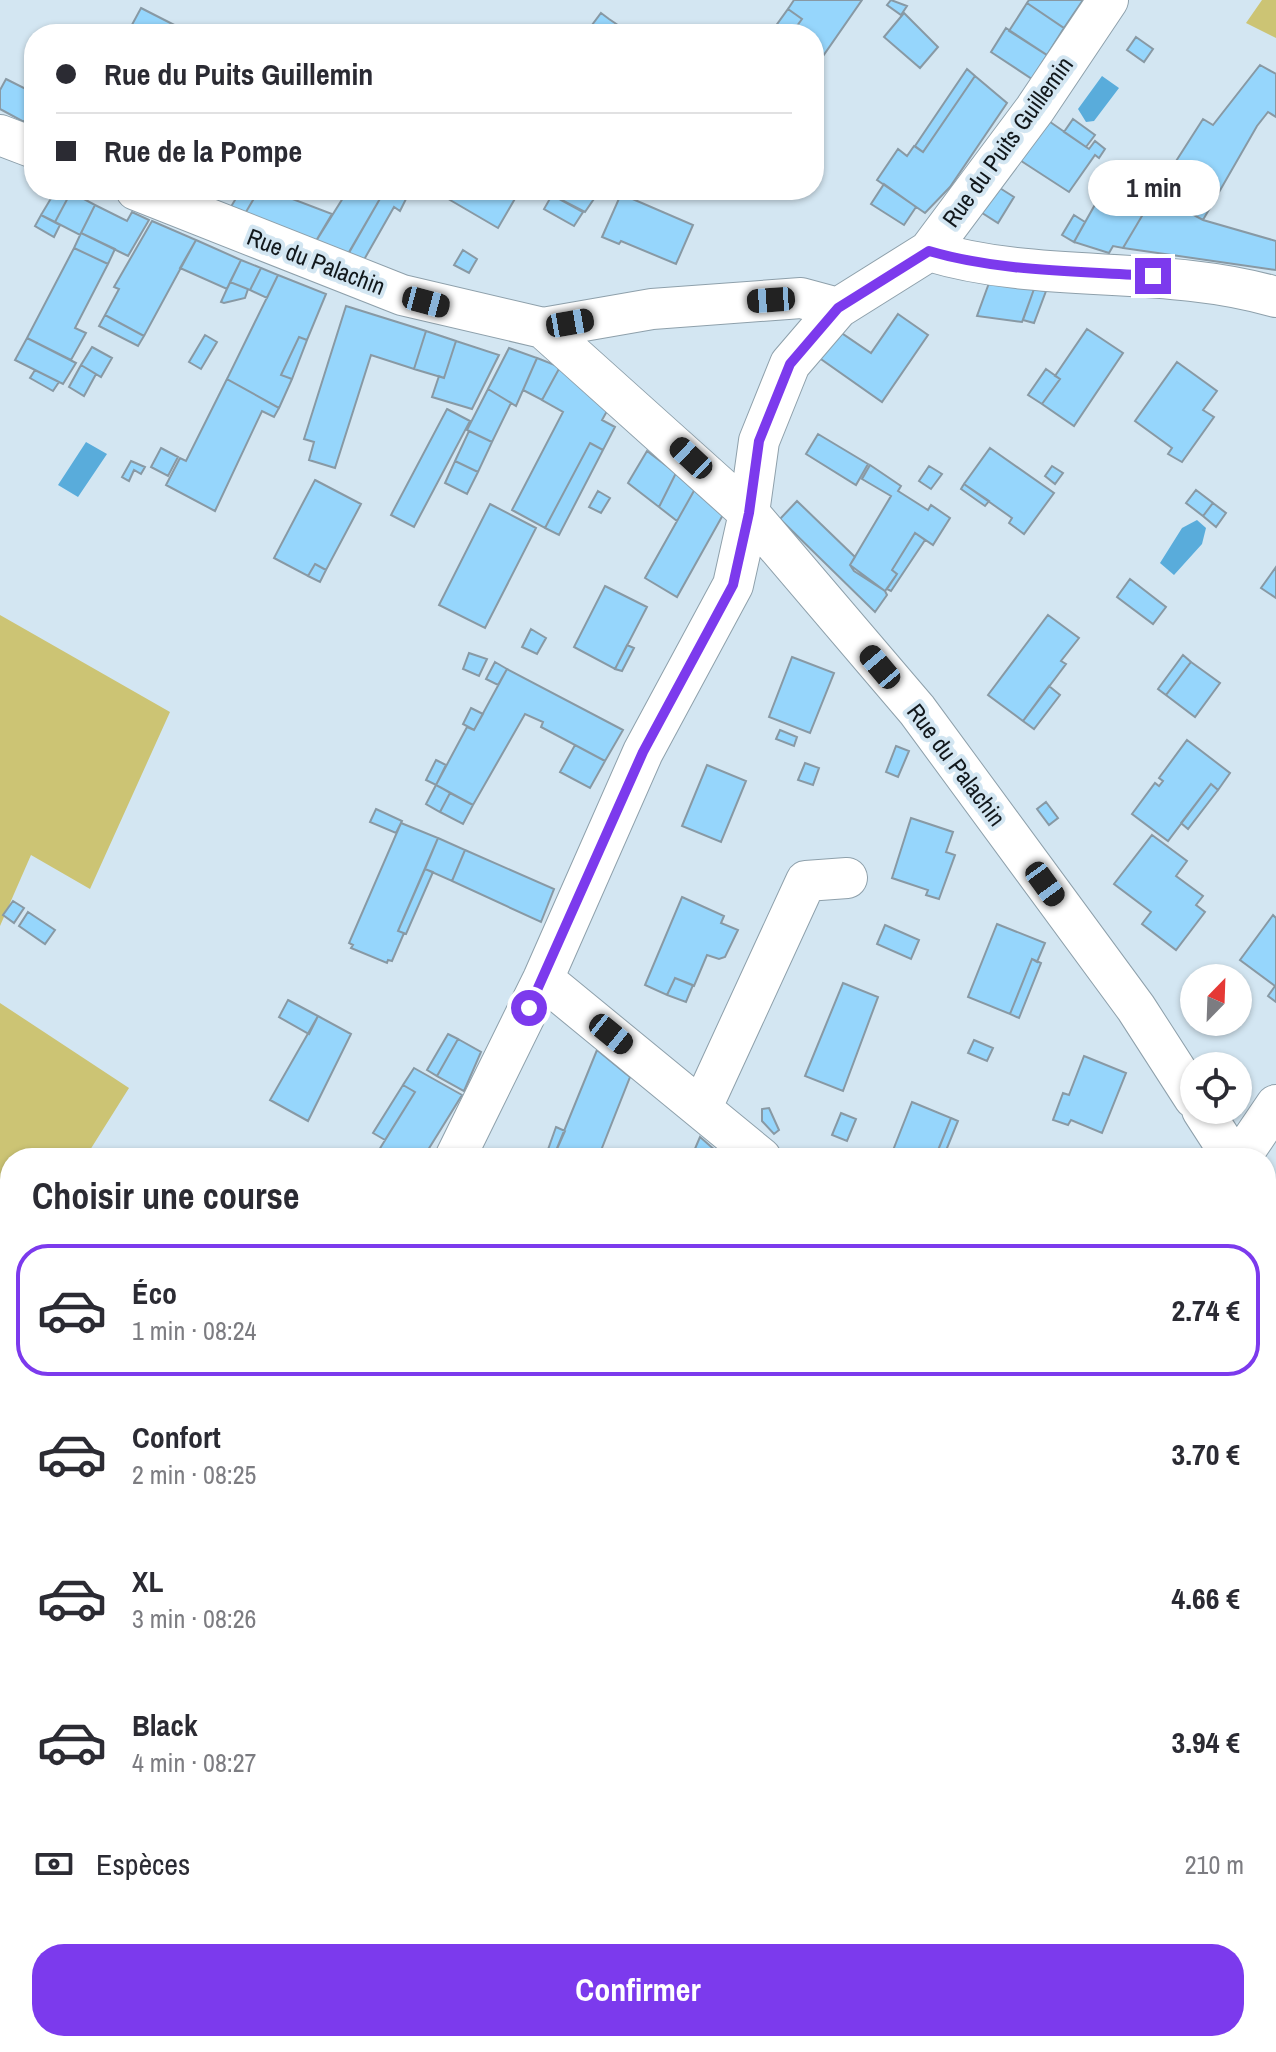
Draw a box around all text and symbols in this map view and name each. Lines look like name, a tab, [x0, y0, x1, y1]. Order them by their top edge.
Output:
street label: Rue du Puits Guillemin	[934, 50, 1080, 233]
text: Rue du Puits Guillemin	[104, 54, 373, 94]
text: Rue de la Pompe	[104, 131, 302, 171]
callout: 1 min	[1087, 160, 1219, 216]
text: 1 min	[1126, 170, 1182, 205]
street label: Rue du Palachin	[243, 220, 390, 302]
route end	[1135, 258, 1171, 294]
car	[400, 284, 452, 320]
car	[746, 286, 796, 314]
car	[544, 307, 596, 339]
car	[665, 433, 717, 483]
car	[855, 641, 905, 693]
street label: Rue du Palachin	[900, 697, 1013, 832]
car	[1021, 858, 1069, 910]
north arrow	[1180, 964, 1252, 1036]
map controls	[1180, 964, 1252, 1124]
route start	[511, 990, 547, 1026]
car	[585, 1010, 637, 1058]
button: locate	[1180, 1052, 1252, 1124]
text: Choisir une course	[32, 1172, 299, 1220]
text: Éco	[132, 1273, 177, 1313]
icon: car	[36, 1274, 108, 1346]
text: 2.74 €	[1172, 1290, 1240, 1330]
text: 1 min · 08:24	[132, 1313, 256, 1348]
text: Confort	[132, 1417, 221, 1457]
icon: car	[36, 1418, 108, 1490]
text: 3.70 €	[1172, 1434, 1240, 1474]
text: 2 min · 08:25	[132, 1457, 256, 1492]
text: XL	[132, 1561, 163, 1601]
icon: car	[36, 1562, 108, 1634]
text: 4.66 €	[1172, 1578, 1240, 1618]
text: 3 min · 08:26	[132, 1601, 256, 1636]
text: Black	[132, 1705, 198, 1745]
icon: car	[36, 1706, 108, 1778]
text: 3.94 €	[1172, 1722, 1240, 1762]
text: 4 min · 08:27	[132, 1745, 256, 1780]
icon: cash	[32, 1842, 76, 1886]
text: Espèces	[96, 1844, 190, 1884]
text: 210 m	[1185, 1847, 1244, 1882]
button: Confirmer	[32, 1944, 1244, 2036]

